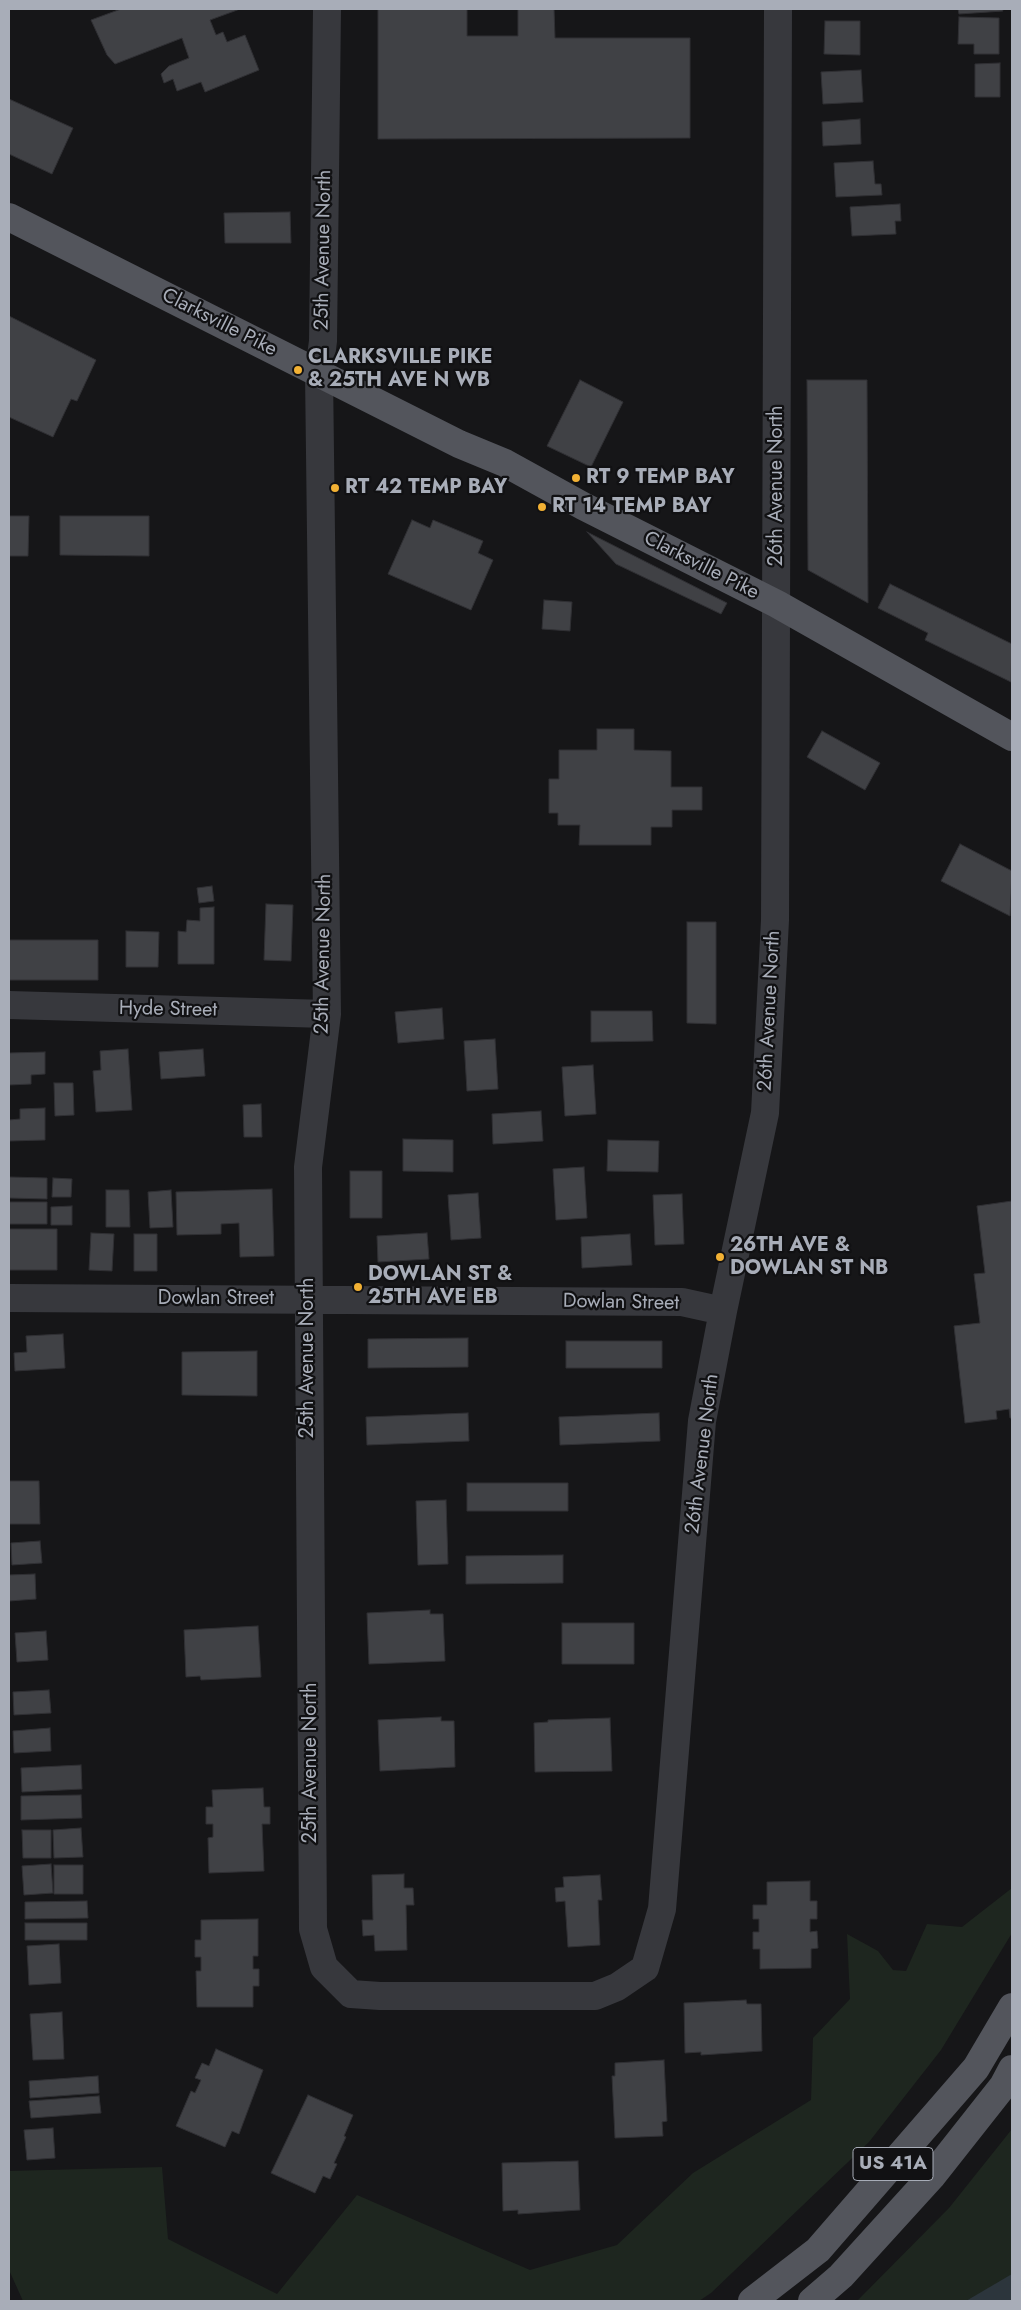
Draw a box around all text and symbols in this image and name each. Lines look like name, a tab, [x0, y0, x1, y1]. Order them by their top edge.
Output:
street label: 25th Avenue North	[311, 169, 337, 331]
street label: Clarksville Pike	[157, 284, 281, 362]
place label: CLARKSVILLE PIKE & 25TH AVE N WB	[308, 346, 492, 393]
marker: CLARKSVILLE PIKE & 25TH AVE N WB	[292, 364, 304, 376]
street label: 26th Avenue North	[765, 405, 789, 567]
place label: RT 9 TEMP BAY	[586, 466, 735, 490]
marker: RT 9 TEMP BAY	[570, 472, 582, 484]
place label: RT 42 TEMP BAY	[345, 476, 507, 500]
marker: RT 42 TEMP BAY	[329, 482, 341, 494]
place label: RT 14 TEMP BAY	[552, 495, 711, 519]
marker: RT 14 TEMP BAY	[536, 501, 548, 513]
street label: Clarksville Pike	[639, 527, 763, 605]
street label: 25th Avenue North	[311, 873, 337, 1035]
street label: 26th Avenue North	[754, 930, 786, 1092]
street label: Hyde Street	[119, 997, 217, 1023]
place label: 26TH AVE & DOWLAN ST NB	[730, 1234, 888, 1281]
marker: 26TH AVE & DOWLAN ST NB	[714, 1251, 726, 1263]
place label: DOWLAN ST & 25TH AVE EB	[368, 1263, 512, 1310]
street label: 25th Avenue North	[296, 1278, 320, 1438]
marker: DOWLAN ST & 25TH AVE EB	[352, 1281, 364, 1293]
street label: Dowlan Street	[158, 1287, 274, 1311]
street label: Dowlan Street	[563, 1290, 679, 1316]
street label: 26th Avenue North	[681, 1373, 725, 1535]
street label: 25th Avenue North	[299, 1683, 323, 1843]
road number: US 41A	[853, 2148, 933, 2180]

